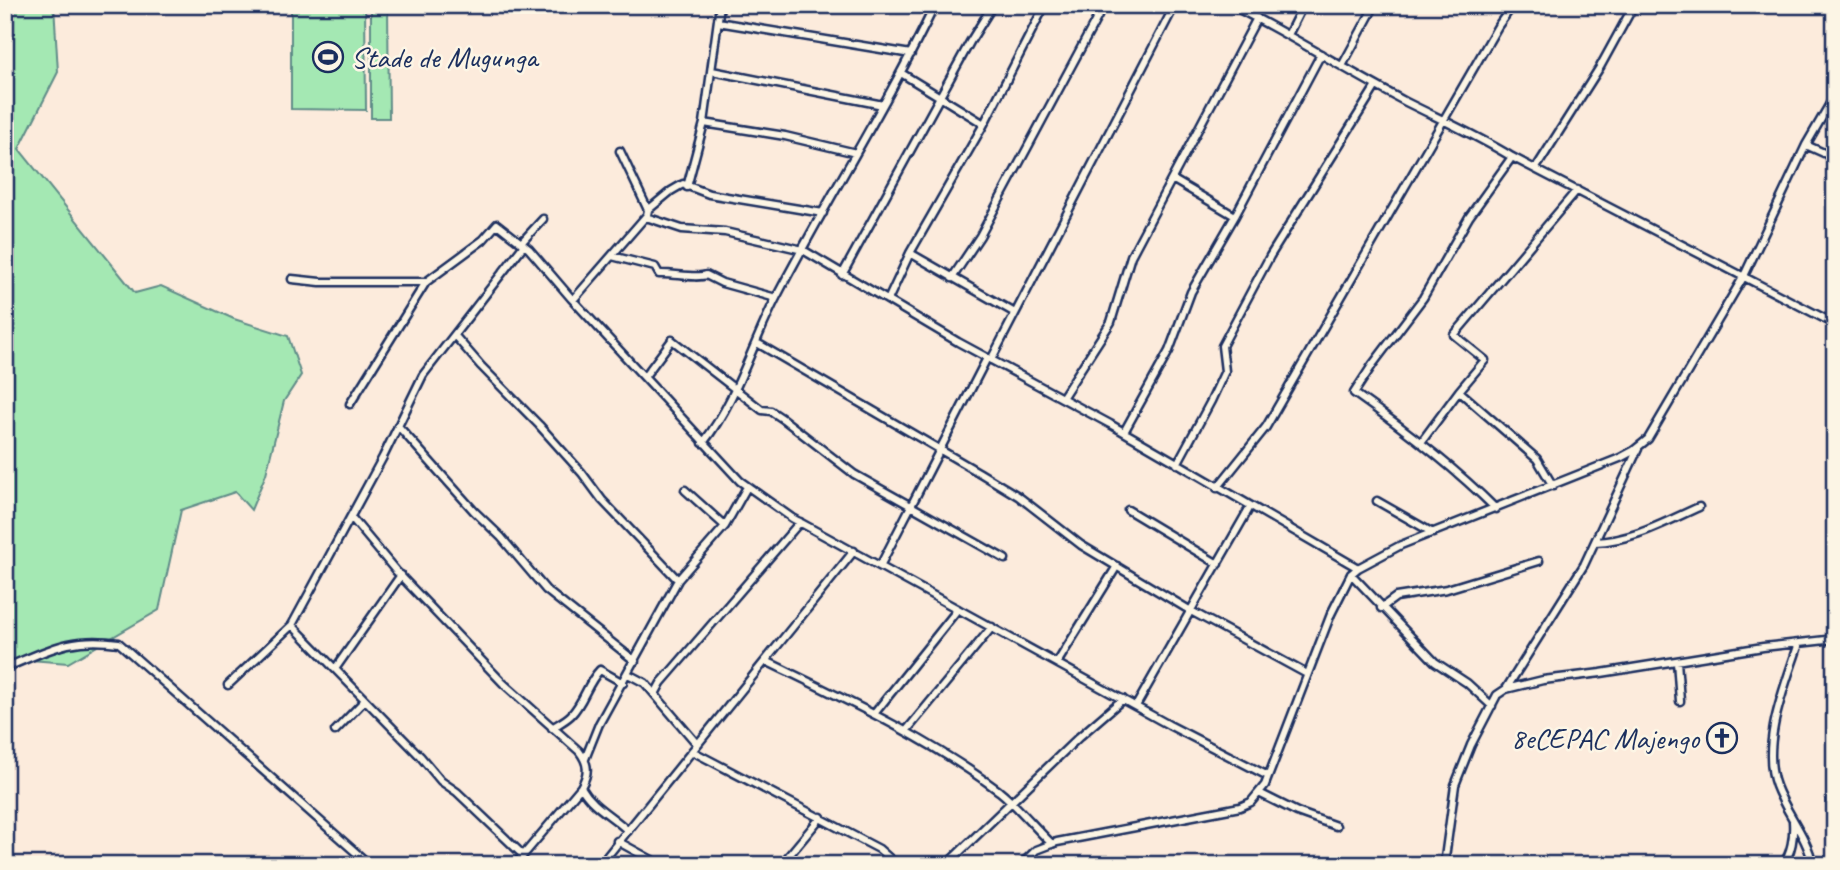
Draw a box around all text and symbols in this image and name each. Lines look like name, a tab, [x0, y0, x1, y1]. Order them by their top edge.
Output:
place label: Stade de Mugunga	[351, 38, 540, 76]
sports icon: Stade de Mugunga	[311, 40, 345, 74]
place label: 8eCEPAC Majengo	[1511, 719, 1700, 757]
church icon: 8eCEPAC Majengo	[1705, 721, 1739, 755]

